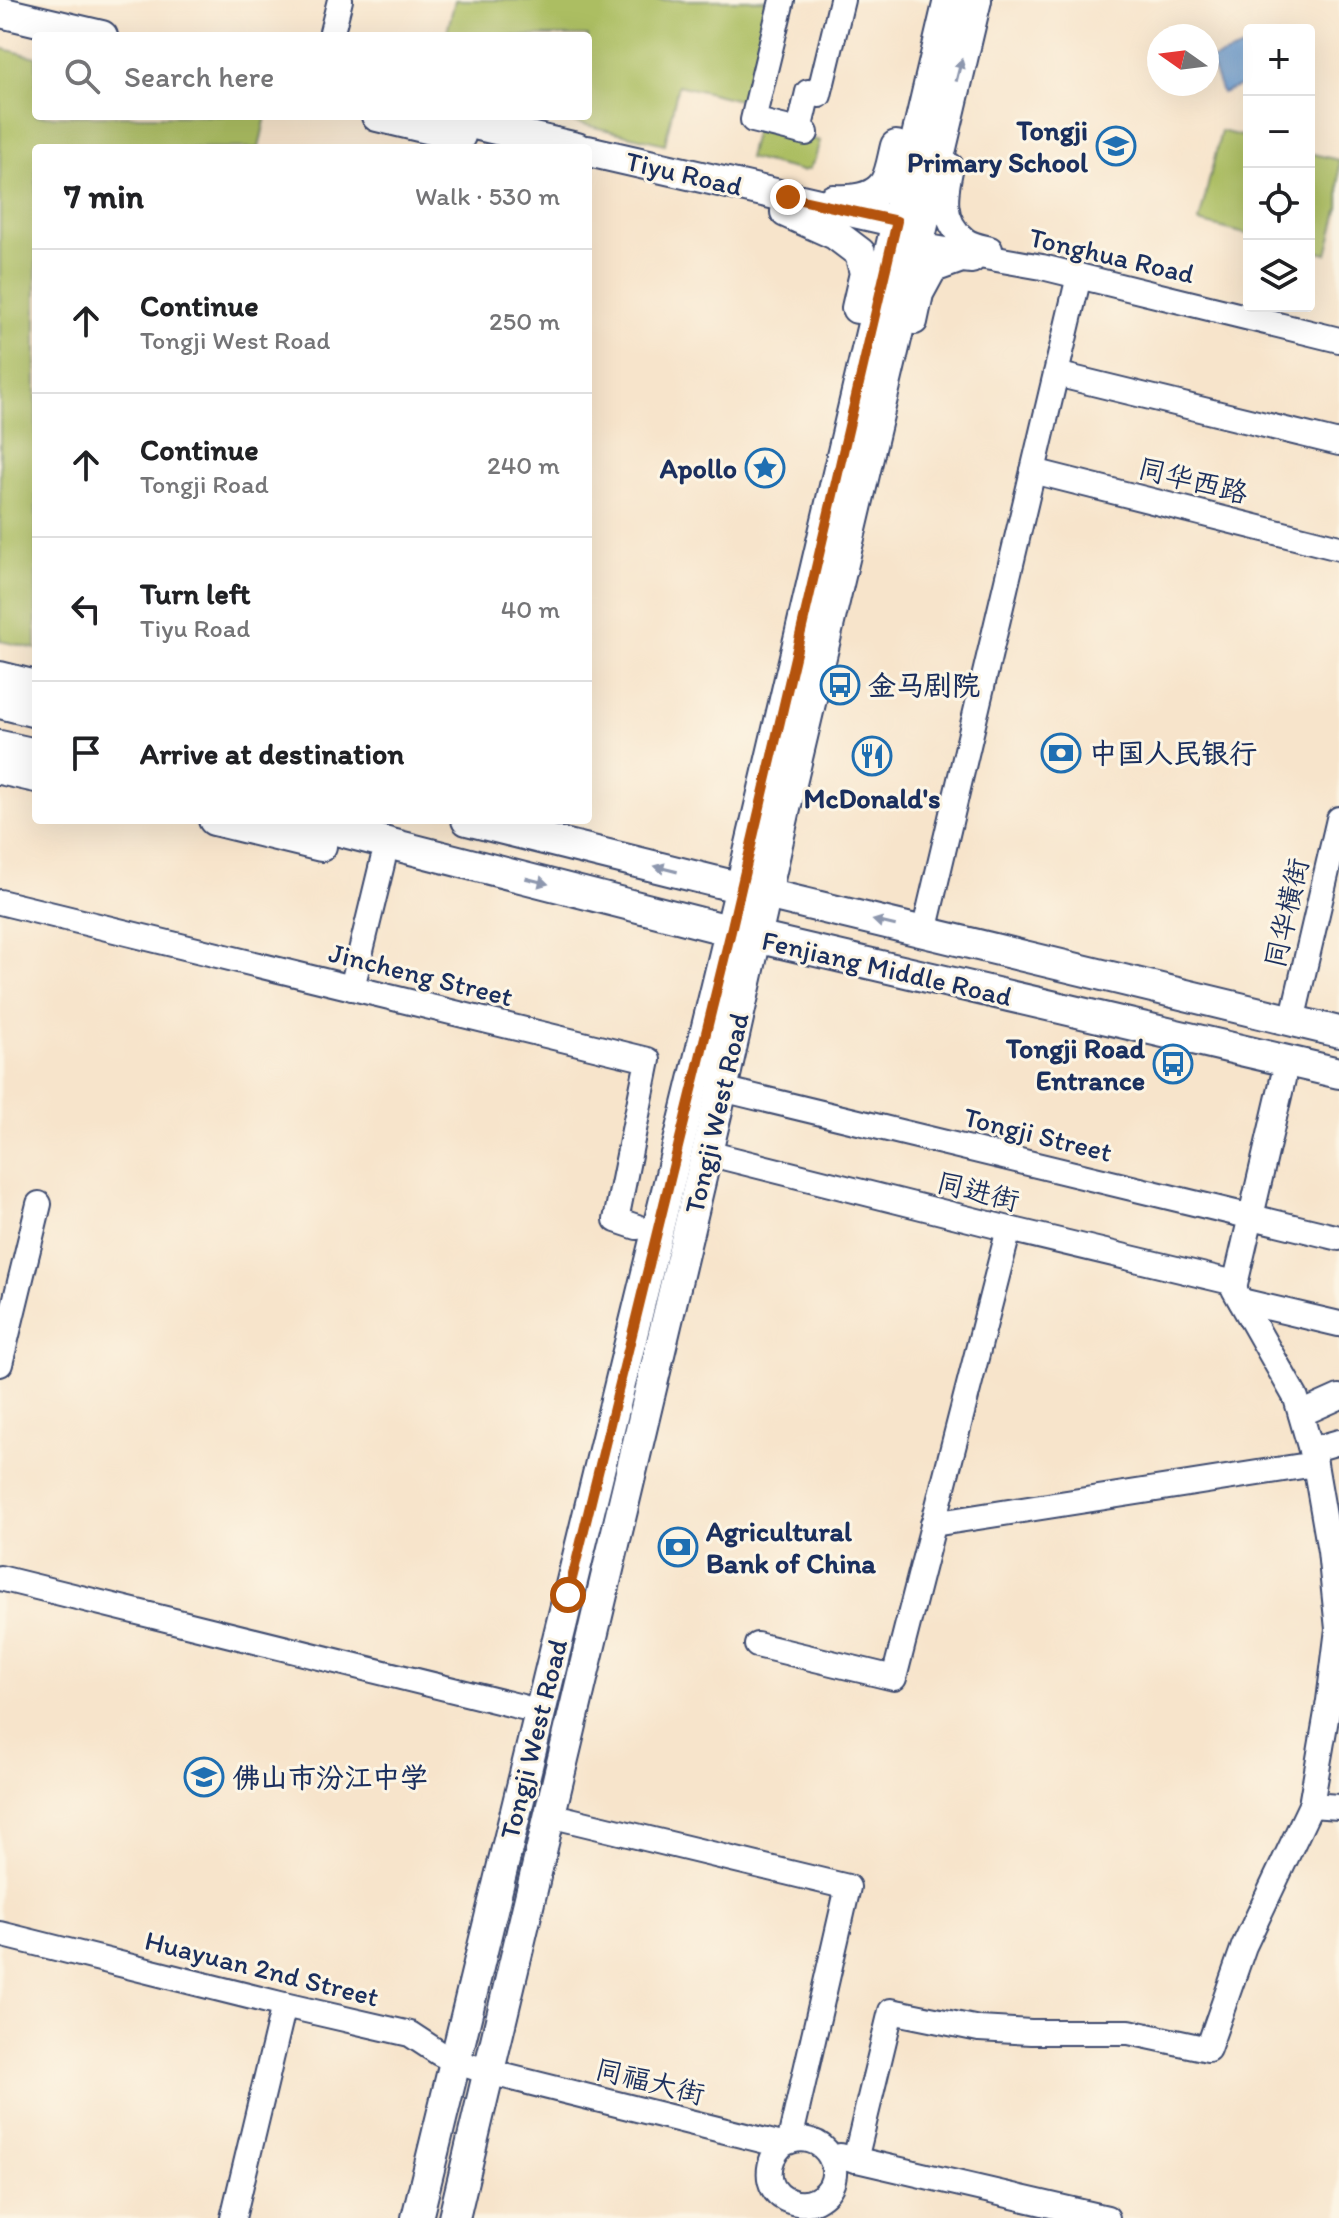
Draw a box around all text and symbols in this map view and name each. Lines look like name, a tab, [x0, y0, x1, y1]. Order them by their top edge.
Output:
north arrow	[1147, 24, 1219, 96]
map controls	[1243, 24, 1315, 312]
button: +	[1243, 24, 1315, 96]
search box	[32, 32, 592, 120]
icon: search	[60, 54, 104, 98]
one-way arrow	[954, 57, 966, 82]
text: Search here	[124, 58, 274, 95]
button: −	[1243, 96, 1315, 168]
place label: Tongji Primary School	[907, 113, 1088, 179]
school or university icon: Tongji Primary School	[1095, 125, 1137, 167]
street label: Tiyu Road	[622, 143, 746, 203]
button: locate	[1243, 168, 1315, 240]
text: 7 min	[64, 176, 144, 217]
route end	[770, 179, 806, 215]
text: Walk · 530 m	[415, 180, 560, 212]
street label: Tonghua Road	[1026, 219, 1199, 291]
button: layers	[1243, 240, 1315, 312]
text: Continue	[140, 287, 259, 324]
icon: ahead	[64, 299, 108, 343]
text: 250 m	[489, 305, 560, 337]
text: Tongji West Road	[140, 324, 330, 356]
text: Continue	[140, 431, 259, 468]
icon: ahead	[64, 443, 108, 487]
place icon: Apollo	[744, 447, 786, 489]
text: 240 m	[487, 449, 560, 481]
street label: 同华西路	[1135, 450, 1251, 510]
place label: Apollo	[659, 451, 737, 485]
text: Tongji Road	[140, 468, 269, 500]
text: Turn left	[140, 575, 251, 612]
icon: left	[64, 587, 108, 631]
text: 40 m	[501, 593, 560, 625]
text: Tiyu Road	[140, 612, 250, 644]
bus stop icon: 金马剧院	[819, 664, 861, 706]
place label: 金马剧院	[868, 668, 980, 702]
icon: arrive	[64, 731, 108, 775]
bank icon: 中国人民银行	[1040, 732, 1082, 774]
text: Arrive at destination	[140, 735, 404, 772]
restaurant icon: McDonald's	[851, 735, 893, 777]
place label: 中国人民银行	[1089, 736, 1257, 770]
place label: McDonald's	[804, 781, 940, 815]
street label: 同华横街	[1257, 855, 1315, 971]
one-way arrow	[653, 862, 678, 874]
one-way arrow	[525, 876, 550, 888]
one-way arrow	[871, 916, 896, 928]
street label: Fenjiang Middle Road	[759, 923, 1015, 1013]
street label: Jincheng Street	[325, 935, 517, 1013]
street label: Tongji West Road	[676, 1009, 756, 1217]
place label: Tongji Road Entrance	[1005, 1031, 1146, 1097]
bus stop icon: Tongji Road Entrance	[1152, 1043, 1194, 1085]
street label: Tongji Street	[960, 1099, 1116, 1169]
street label: 同进街	[933, 1164, 1023, 1218]
place label: Agricultural Bank of China	[705, 1514, 876, 1580]
bank icon: Agricultural Bank of China	[657, 1526, 699, 1568]
route start	[550, 1577, 586, 1613]
street label: Tongji West Road	[492, 1635, 574, 1843]
school or university icon: 佛山市汾江中学	[183, 1756, 225, 1798]
place label: 佛山市汾江中学	[232, 1760, 428, 1794]
street label: Huayuan 2nd Street	[141, 1922, 383, 2014]
street label: 同福大街	[592, 2051, 708, 2111]

